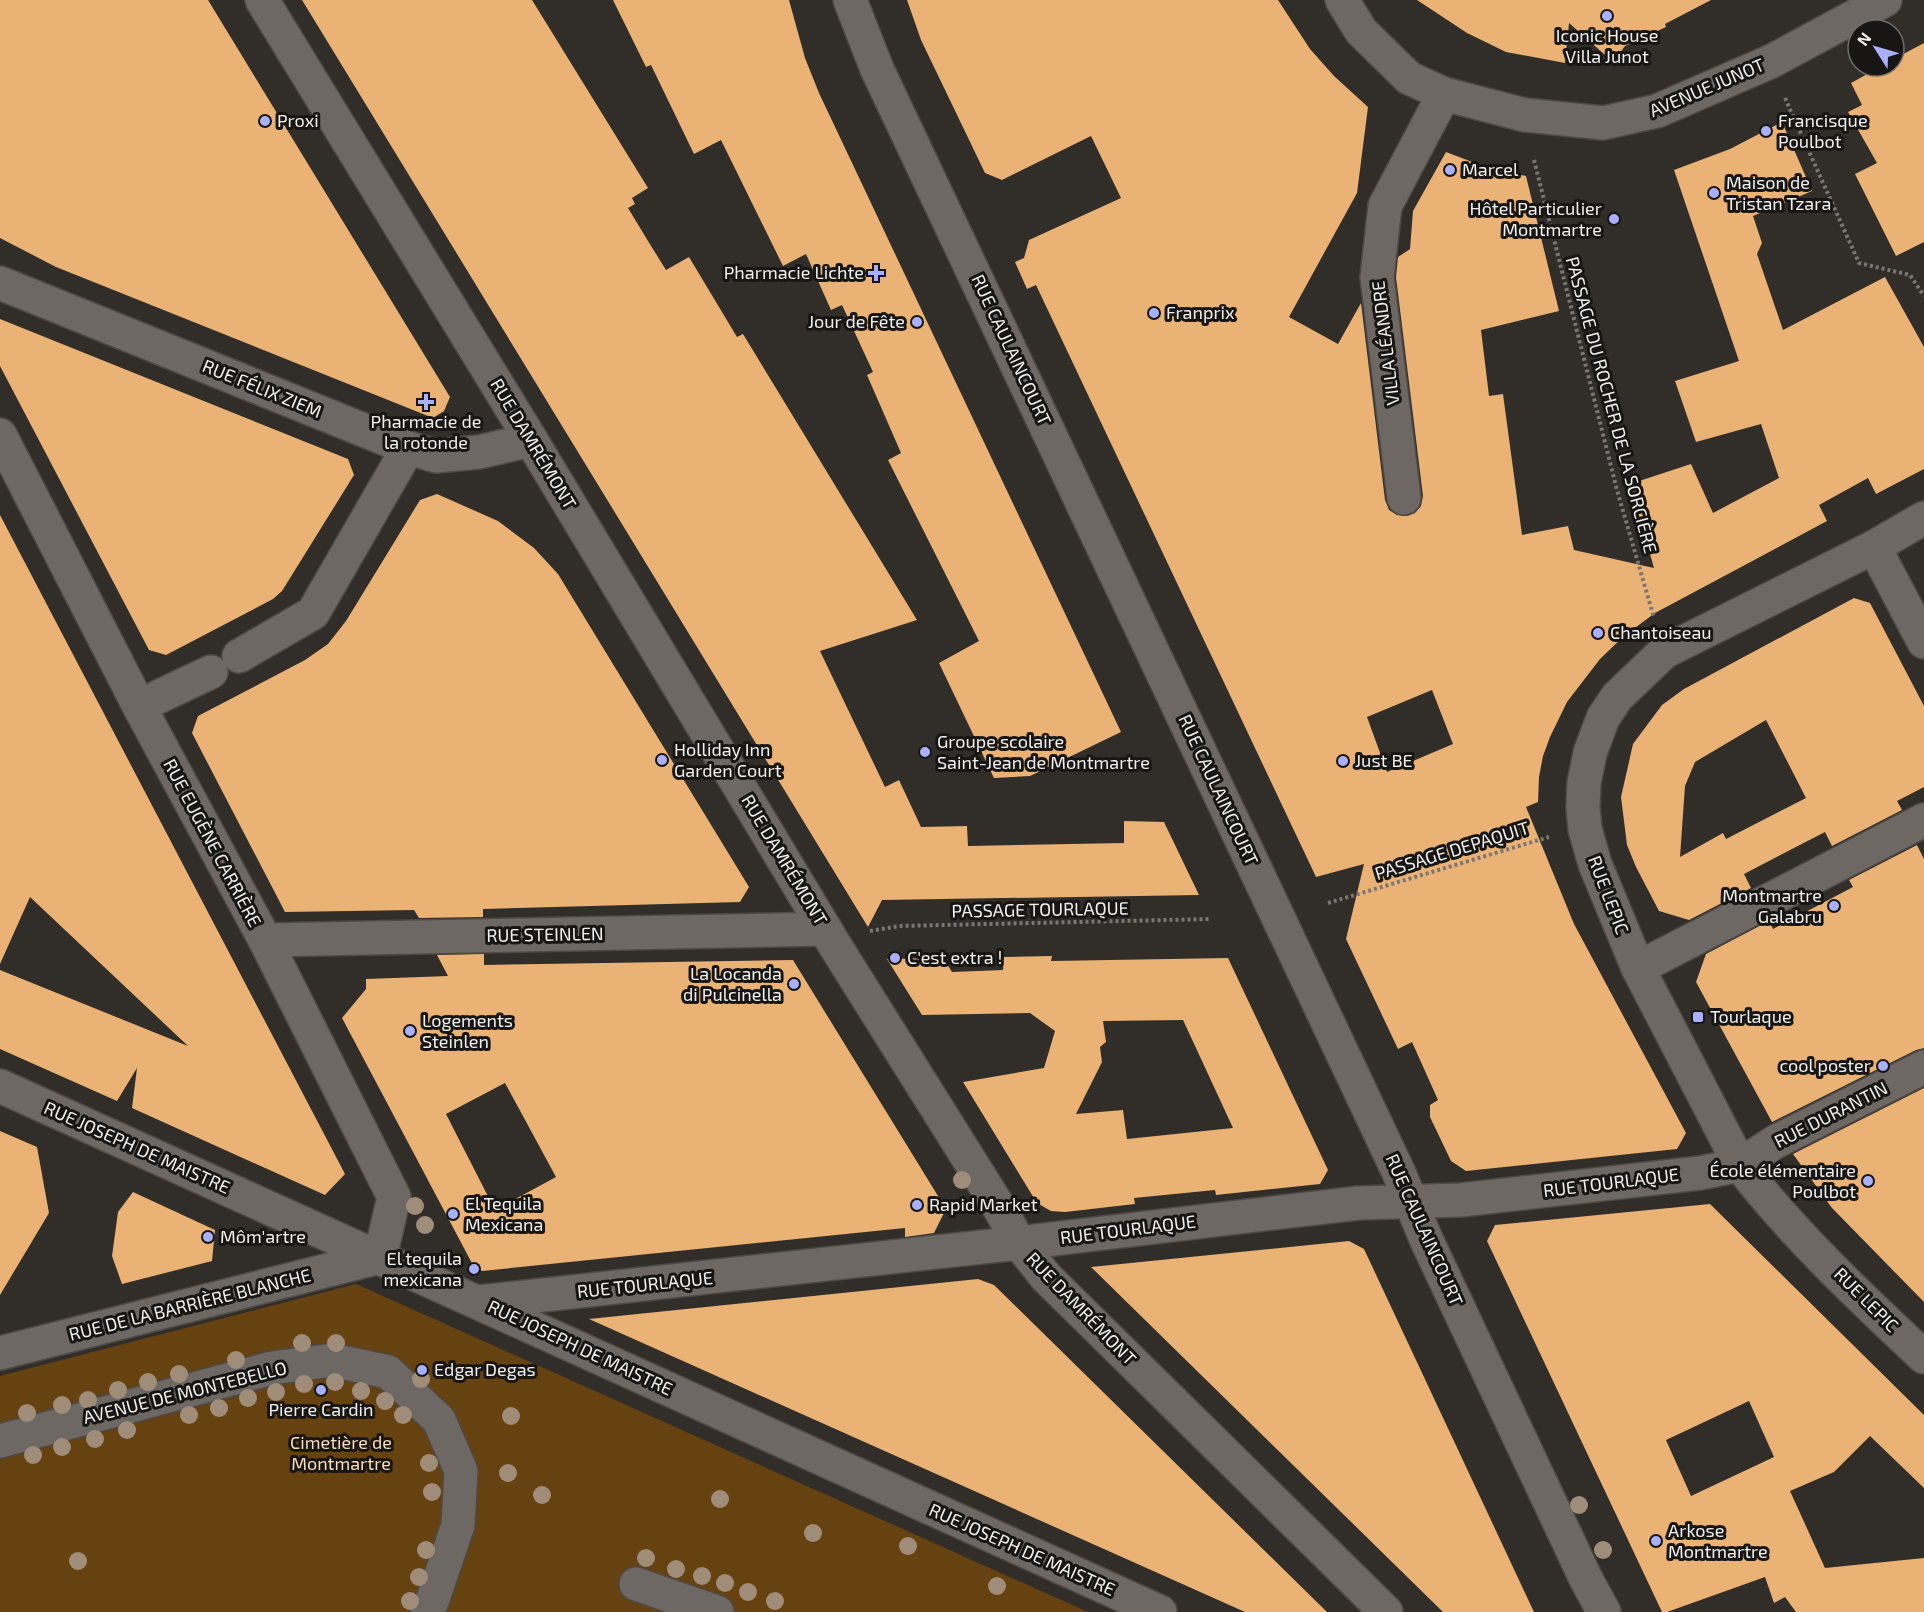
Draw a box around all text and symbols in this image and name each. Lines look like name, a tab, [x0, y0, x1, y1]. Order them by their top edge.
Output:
marker: Iconic House Villa Junot	[1600, 9, 1614, 23]
north arrow	[1846, 18, 1906, 78]
place label: Iconic House Villa Junot	[1556, 24, 1658, 67]
text: N	[1853, 28, 1875, 49]
street label: AVENUE JUNOT	[1646, 53, 1768, 121]
place label: Proxi	[277, 109, 319, 131]
place label: Francisque Poulbot	[1778, 109, 1868, 152]
marker: Proxi	[258, 114, 272, 128]
marker: Francisque Poulbot	[1759, 124, 1773, 138]
place label: Marcel	[1462, 158, 1519, 180]
marker: Marcel	[1443, 163, 1457, 177]
place label: Maison de Tristan Tzara	[1726, 171, 1831, 214]
marker: Maison de Tristan Tzara	[1707, 186, 1721, 200]
place label: Hôtel Particulier Montmartre	[1470, 197, 1602, 240]
marker: Hôtel Particulier Montmartre	[1607, 212, 1621, 226]
street label: PASSAGE DU ROCHER DE LA SORCIÈRE	[1562, 254, 1662, 555]
place label: Pharmacie Lichte	[724, 261, 864, 283]
marker: Pharmacie Lichte	[869, 266, 883, 280]
street label: RUE CAULAINCOURT	[967, 271, 1057, 429]
street label: VILLA LÉANDRE	[1366, 280, 1404, 407]
place label: Franprix	[1166, 301, 1235, 323]
marker: Franprix	[1147, 306, 1161, 320]
place label: Jour de Fête	[808, 310, 905, 332]
marker: Jour de Fête	[910, 315, 924, 329]
street label: RUE FÉLIX ZIEM	[200, 354, 325, 422]
street label: RUE DAMRÉMONT	[486, 374, 582, 513]
marker: Pharmacie de la rotonde	[419, 395, 433, 409]
place label: Pharmacie de la rotonde	[371, 410, 481, 453]
place label: Chantoiseau	[1610, 621, 1712, 643]
marker: Chantoiseau	[1591, 626, 1605, 640]
street label: RUE CAULAINCOURT	[1174, 711, 1264, 869]
place label: Groupe scolaire Saint-Jean de Montmartre	[937, 730, 1150, 773]
place label: Holliday Inn Garden Court	[674, 738, 782, 781]
marker: Groupe scolaire Saint-Jean de Montmartre	[918, 745, 932, 759]
place label: Just BE	[1355, 749, 1413, 771]
marker: Holliday Inn Garden Court	[655, 753, 669, 767]
marker: Just BE	[1336, 754, 1350, 768]
street label: RUE EUGÈNE CARRIÈRE	[159, 755, 267, 930]
street label: RUE DAMRÉMONT	[737, 790, 833, 929]
street label: PASSAGE DEPAQUIT	[1372, 816, 1532, 884]
street label: RUE LEPIC	[1584, 852, 1634, 937]
place label: Montmartre Galabru	[1722, 884, 1822, 927]
street label: PASSAGE TOURLAQUE	[951, 896, 1129, 922]
marker: Montmartre Galabru	[1827, 899, 1841, 913]
street label: RUE STEINLEN	[486, 922, 604, 946]
place label: C'est extra !	[907, 946, 1002, 968]
marker: C'est extra !	[888, 951, 902, 965]
place label: La Locanda di Pulcinella	[683, 962, 782, 1005]
marker: La Locanda di Pulcinella	[787, 977, 801, 991]
place label: Tourlaque	[1710, 1005, 1792, 1027]
place label: Logements Steinlen	[422, 1009, 513, 1052]
marker: Tourlaque	[1691, 1010, 1705, 1024]
marker: Logements Steinlen	[403, 1024, 417, 1038]
place label: cool poster	[1779, 1054, 1871, 1076]
marker: cool poster	[1876, 1059, 1890, 1073]
street label: RUE DURANTIN	[1770, 1076, 1891, 1152]
street label: RUE JOSEPH DE MAISTRE	[41, 1096, 234, 1198]
street label: RUE CAULAINCOURT	[1382, 1150, 1469, 1309]
place label: École élémentaire Poulbot	[1710, 1159, 1856, 1202]
street label: RUE TOURLAQUE	[1542, 1163, 1680, 1201]
marker: École élémentaire Poulbot	[1861, 1174, 1875, 1188]
place label: El Tequila Mexicana	[465, 1192, 543, 1235]
place label: Rapid Market	[929, 1193, 1038, 1215]
marker: Rapid Market	[910, 1198, 924, 1212]
marker: El Tequila Mexicana	[446, 1207, 460, 1221]
street label: RUE TOURLAQUE	[1059, 1210, 1197, 1248]
place label: Môm'artre	[220, 1225, 306, 1247]
marker: Môm'artre	[201, 1230, 215, 1244]
place label: El tequila mexicana	[384, 1247, 462, 1290]
street label: RUE DAMRÉMONT	[1022, 1247, 1141, 1370]
marker: El tequila mexicana	[467, 1262, 481, 1276]
street label: RUE LEPIC	[1830, 1262, 1904, 1336]
street label: RUE DE LA BARRIÈRE BLANCHE	[67, 1263, 313, 1345]
street label: RUE TOURLAQUE	[576, 1266, 714, 1302]
street label: RUE JOSEPH DE MAISTRE	[485, 1295, 676, 1400]
street label: AVENUE DE MONTEBELLO	[81, 1356, 289, 1428]
place label: Edgar Degas	[434, 1358, 536, 1380]
marker: Edgar Degas	[415, 1363, 429, 1377]
marker: Pierre Cardin	[314, 1383, 328, 1397]
place label: Pierre Cardin	[268, 1398, 374, 1420]
park label: Cimetière de Montmartre	[290, 1431, 392, 1474]
street label: RUE JOSEPH DE MAISTRE	[926, 1498, 1119, 1600]
place label: Arkose Montmartre	[1668, 1519, 1768, 1562]
marker: Arkose Montmartre	[1649, 1534, 1663, 1548]

